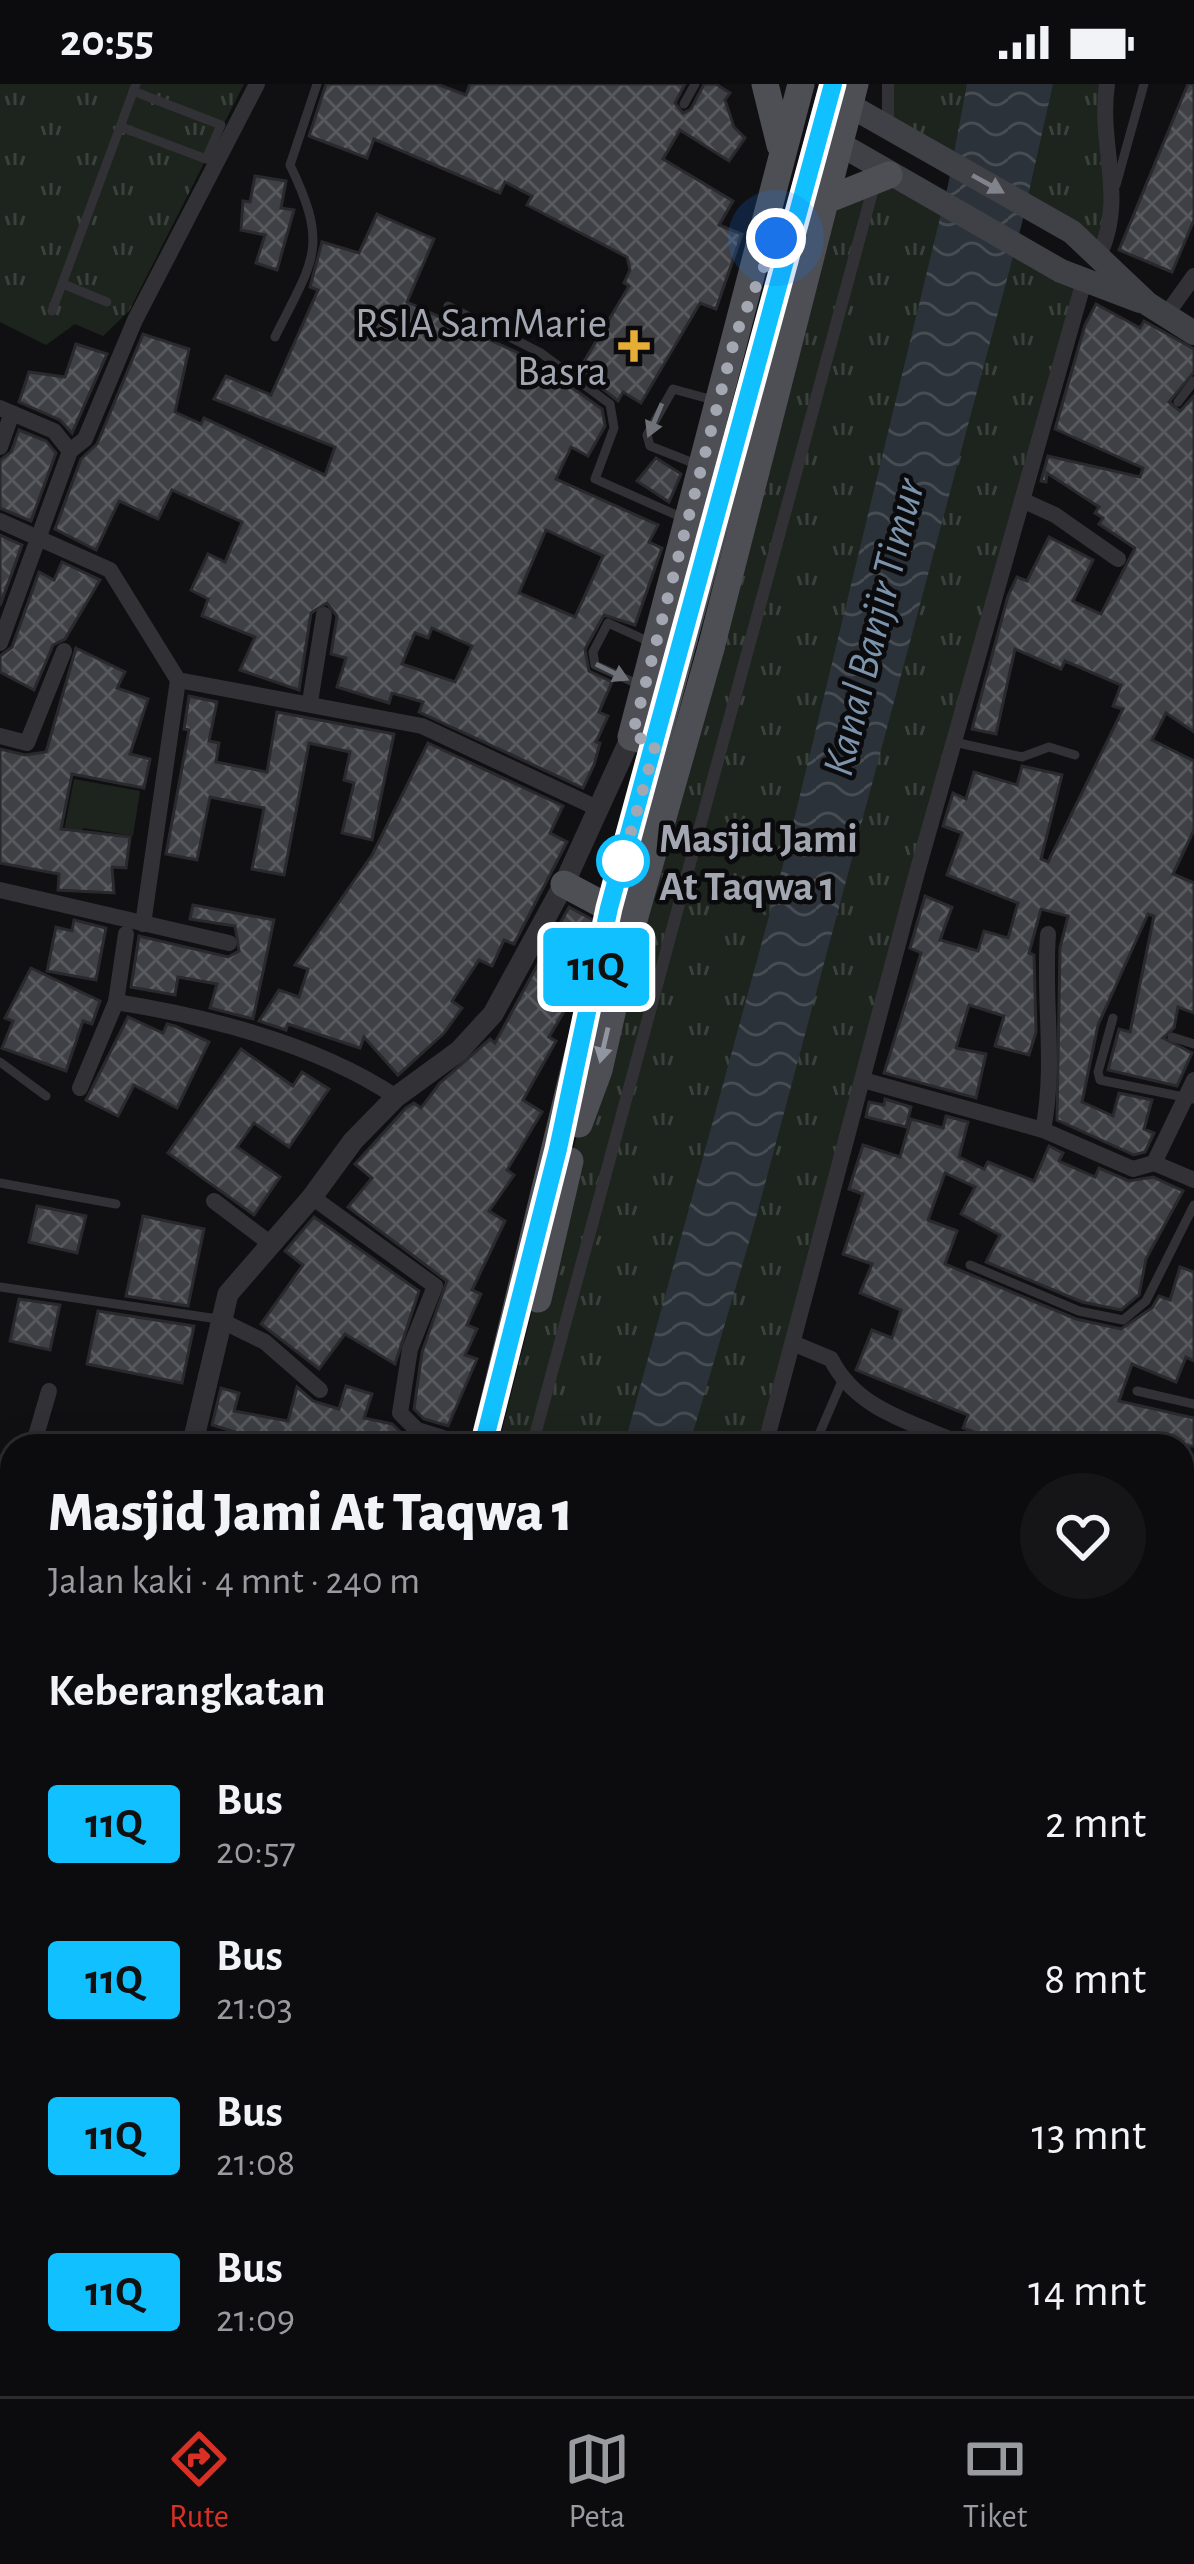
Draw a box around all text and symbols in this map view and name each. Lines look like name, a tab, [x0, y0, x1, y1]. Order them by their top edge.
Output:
text: 20:55	[60, 19, 154, 64]
one-way arrow	[971, 173, 1005, 194]
your location	[746, 208, 806, 268]
place label: RSIA SamMarie Basra	[355, 303, 607, 393]
marker: RSIA SamMarie Basra	[618, 330, 650, 362]
one-way arrow	[645, 402, 664, 438]
water label: Kanal Banjir Timur	[816, 473, 933, 781]
one-way arrow	[595, 662, 630, 682]
place label: Masjid Jami At Taqwa 1	[659, 818, 858, 908]
marker: Masjid Jami At Taqwa 1	[598, 836, 648, 886]
line badge: 11Q	[527, 928, 665, 1006]
text: 11Q	[567, 946, 625, 988]
one-way arrow	[594, 1027, 613, 1065]
button: heart	[1020, 1473, 1146, 1599]
text: Masjid Jami At Taqwa 1	[48, 1484, 573, 1541]
text: Jalan kaki · 4 mnt · 240 m	[48, 1562, 420, 1601]
text: Keberangkatan	[48, 1669, 326, 1714]
text: Bus	[216, 1778, 283, 1823]
text: 2 mnt	[1045, 1801, 1146, 1846]
text: 11Q	[85, 1803, 143, 1845]
text: 20:57	[216, 1832, 296, 1871]
text: Bus	[216, 1934, 283, 1979]
text: 8 mnt	[1044, 1957, 1146, 2002]
text: 11Q	[85, 1959, 143, 2001]
text: 21:03	[216, 1988, 293, 2027]
text: Bus	[216, 2090, 283, 2135]
text: 13 mnt	[1031, 2113, 1146, 2158]
text: 11Q	[85, 2115, 143, 2157]
text: 21:08	[216, 2144, 295, 2183]
text: Bus	[216, 2246, 283, 2291]
text: 14 mnt	[1028, 2269, 1146, 2314]
text: 11Q	[85, 2271, 143, 2313]
text: 21:09	[216, 2300, 295, 2339]
tab: Rute	[166, 2426, 232, 2538]
tab: Peta	[564, 2426, 630, 2538]
tab: Tiket	[962, 2426, 1028, 2538]

